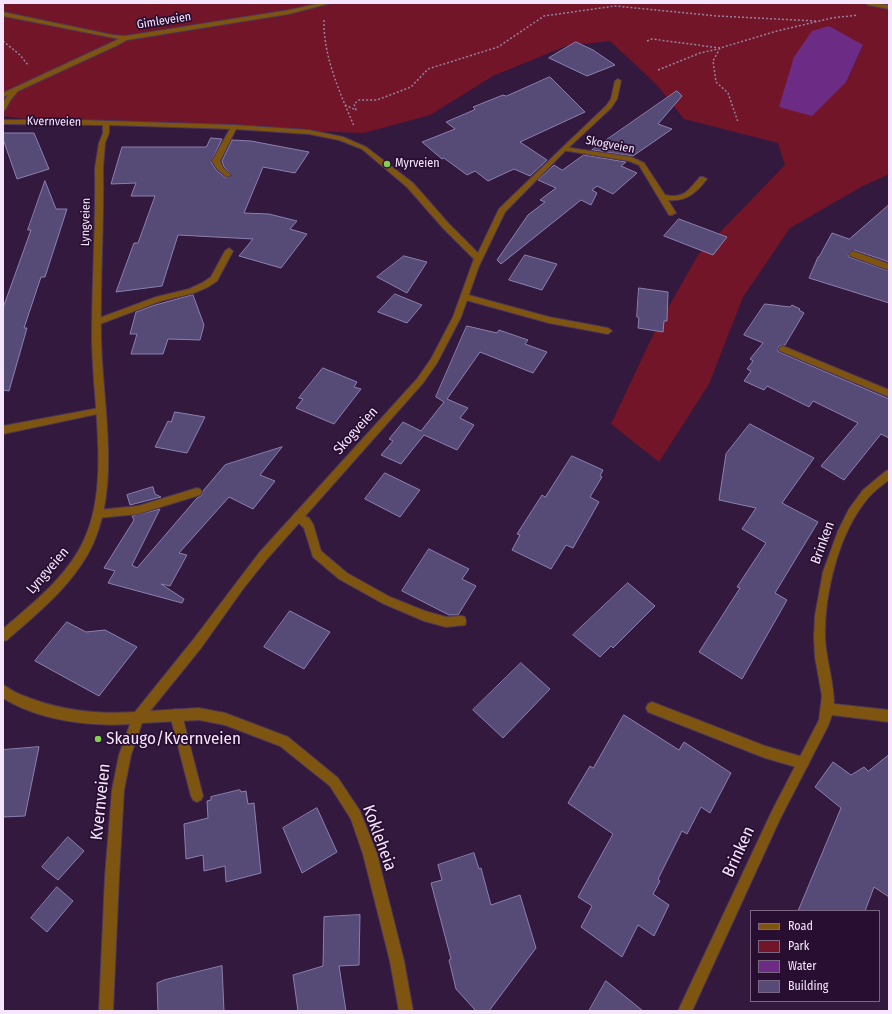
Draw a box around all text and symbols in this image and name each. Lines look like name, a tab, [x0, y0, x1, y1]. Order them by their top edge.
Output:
street label: Gimleveien	[136, 10, 192, 32]
street label: Kvernveien	[27, 114, 81, 130]
street label: Skogveien	[584, 133, 636, 157]
place label: Myrveien	[395, 157, 440, 171]
marker: Myrveien	[382, 159, 392, 169]
street label: Lyngveien	[78, 198, 94, 246]
street label: Skogveien	[330, 404, 382, 458]
street label: Brinken	[808, 519, 838, 567]
street label: Lyngveien	[23, 544, 73, 598]
place label: Skaugo/Kvernveien	[106, 729, 241, 749]
marker: Skaugo/Kvernveien	[93, 734, 103, 744]
street label: Kvernveien	[87, 763, 115, 841]
street label: Kokleheia	[358, 802, 400, 874]
street label: Brinken	[718, 823, 760, 881]
legend	[750, 910, 880, 1002]
text: Road	[788, 919, 813, 933]
text: Park	[788, 939, 809, 953]
text: Water	[788, 959, 816, 973]
text: Building	[788, 979, 828, 993]

